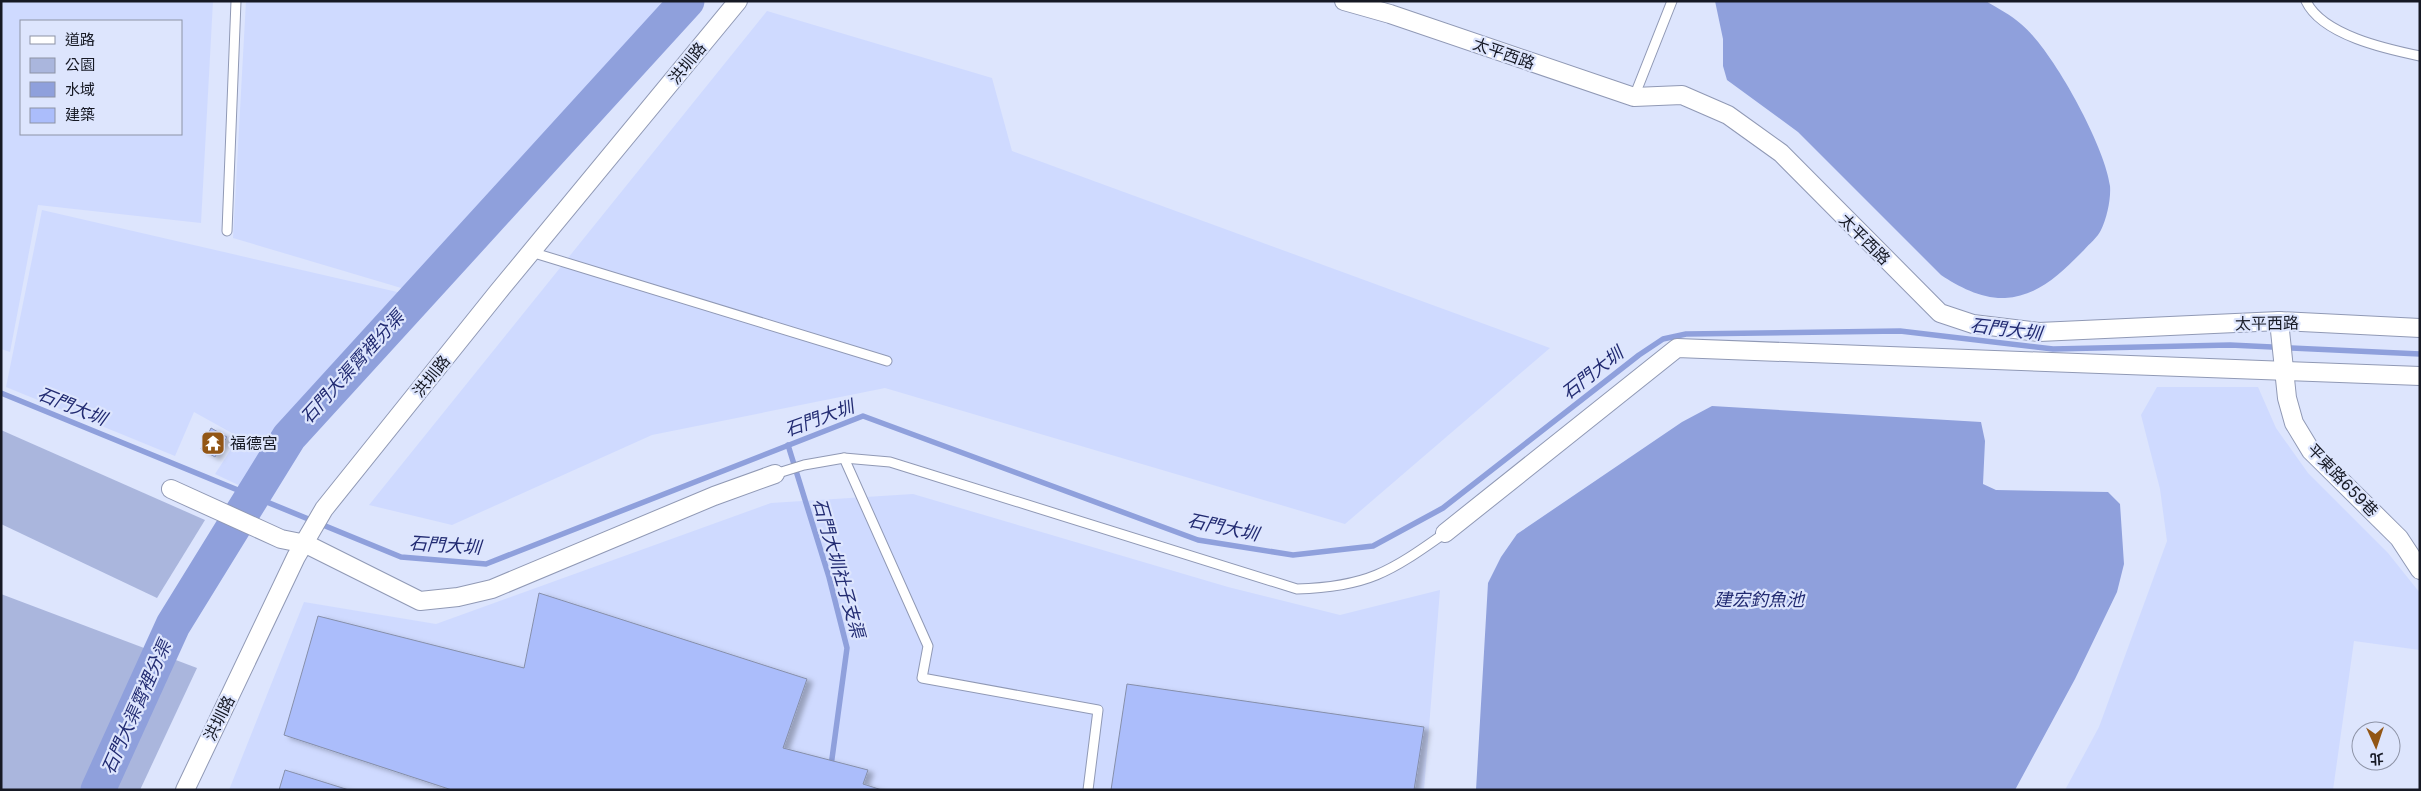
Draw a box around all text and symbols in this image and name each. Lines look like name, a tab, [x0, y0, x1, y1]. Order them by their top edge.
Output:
legend	[20, 20, 182, 135]
text: 道路	[65, 30, 95, 49]
street label: 太平西路	[1470, 33, 1538, 73]
street label: 洪圳路	[664, 38, 710, 88]
text: 公園	[65, 55, 95, 74]
text: 水域	[65, 80, 95, 99]
text: 建築	[65, 105, 95, 124]
street label: 太平西路	[1835, 209, 1895, 269]
water label: 石門大渠霄裡分渠	[296, 304, 410, 428]
street label: 太平西路	[2235, 312, 2299, 334]
water label: 石門大圳	[1969, 314, 2046, 344]
water label: 石門大圳	[1557, 341, 1629, 403]
street label: 洪圳路	[408, 351, 454, 401]
water label: 石門大圳	[35, 383, 112, 430]
water label: 石門大圳	[782, 395, 859, 440]
temple icon: 福德宮	[200, 430, 226, 456]
place label: 福德宮	[230, 433, 278, 453]
street label: 平東路659巷	[2303, 439, 2383, 521]
water label: 石門大圳社子支渠	[809, 496, 870, 643]
water label: 石門大圳	[1186, 509, 1263, 545]
water label: 石門大圳	[408, 532, 485, 558]
water label: 建宏釣魚池	[1714, 589, 1806, 610]
water label: 石門大渠霄裡分渠	[97, 634, 176, 777]
street label: 洪圳路	[199, 692, 239, 744]
north arrow	[2351, 721, 2401, 771]
text: 北	[2369, 751, 2384, 768]

